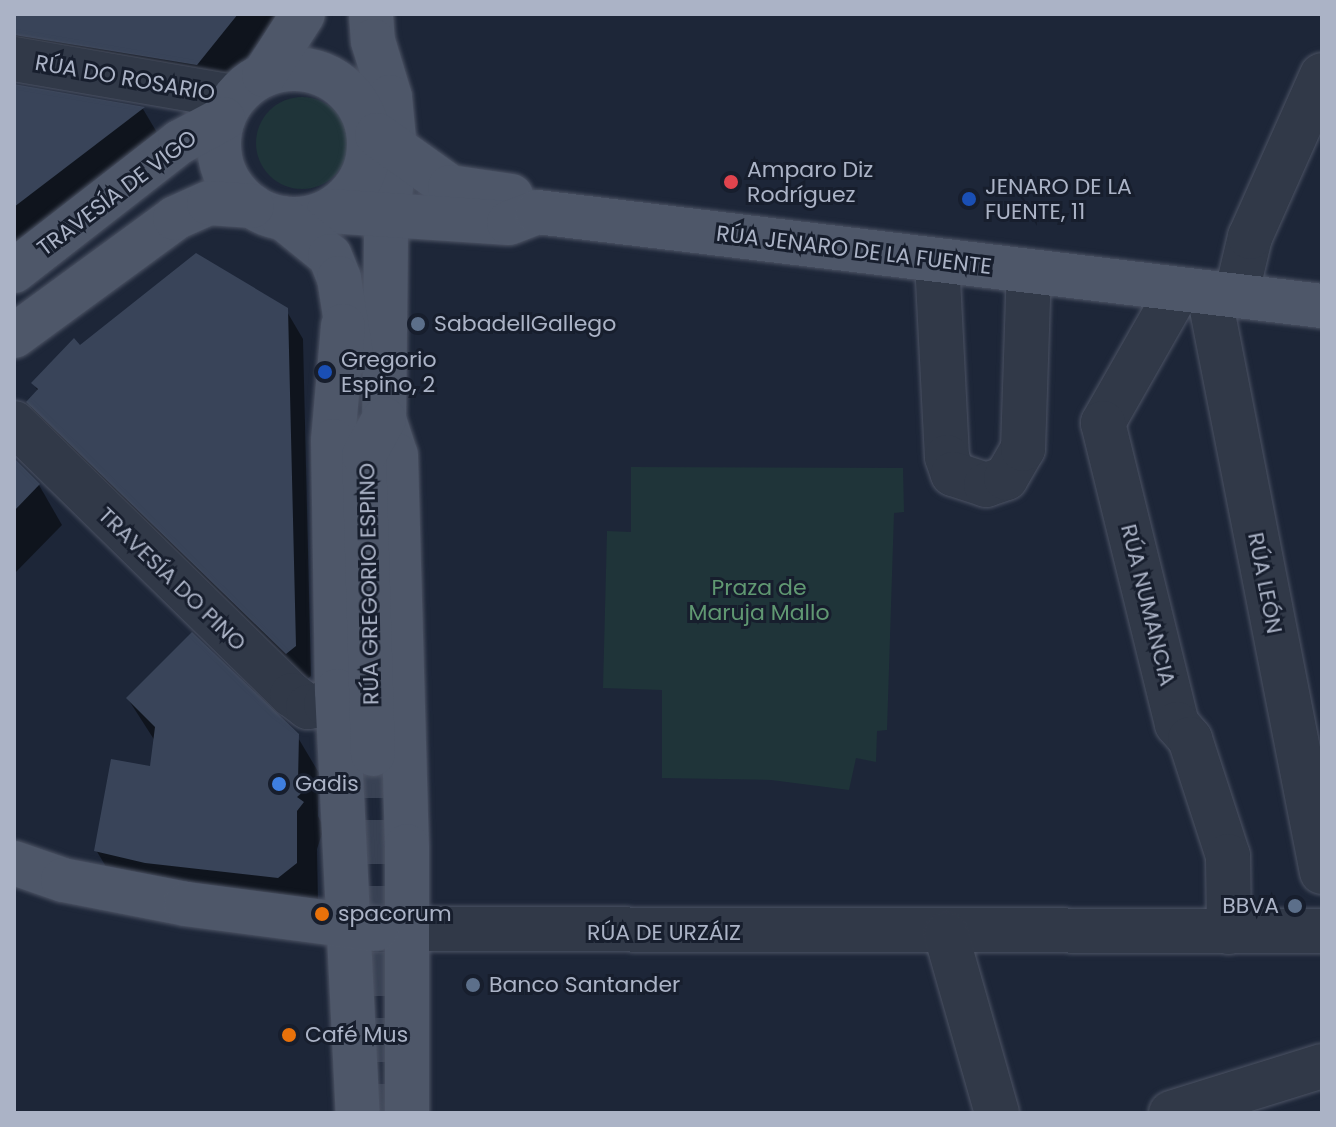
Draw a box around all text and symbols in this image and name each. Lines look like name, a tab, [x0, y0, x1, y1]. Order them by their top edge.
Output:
street label: RÚA DO ROSARIO	[33, 49, 217, 107]
street label: TRAVESÍA DE VIGO	[32, 124, 202, 262]
place label: Amparo Diz Rodríguez	[747, 156, 873, 208]
marker: Amparo Diz Rodríguez	[722, 173, 740, 191]
place label: JENARO DE LA FUENTE, 11	[985, 173, 1132, 224]
marker: JENARO DE LA FUENTE, 11	[960, 190, 978, 208]
street label: RÚA JENARO DE LA FUENTE	[715, 220, 993, 280]
place label: SabadellGallego	[434, 311, 616, 337]
marker: SabadellGallego	[409, 315, 427, 333]
place label: Gregorio Espino, 2	[341, 346, 437, 398]
marker: Gregorio Espino, 2	[316, 363, 334, 381]
street label: RÚA GREGORIO ESPINO	[354, 463, 384, 705]
street label: TRAVESÍA DO PINO	[93, 502, 251, 656]
street label: RÚA NUMANCIA	[1115, 521, 1181, 689]
street label: RÚA LEÓN	[1242, 530, 1288, 636]
park label: Praza de Maruja Mallo	[688, 574, 830, 626]
place label: Gadis	[295, 771, 359, 797]
marker: Gadis	[270, 775, 288, 793]
place label: BBVA	[1222, 893, 1279, 919]
marker: BBVA	[1286, 897, 1304, 915]
place label: spacorum	[338, 901, 452, 927]
marker: spacorum	[313, 905, 331, 923]
street label: RÚA DE URZÁIZ	[587, 920, 741, 946]
place label: Banco Santander	[489, 972, 680, 998]
marker: Banco Santander	[464, 976, 482, 994]
place label: Café Mus	[305, 1022, 408, 1048]
marker: Café Mus	[280, 1026, 298, 1044]

